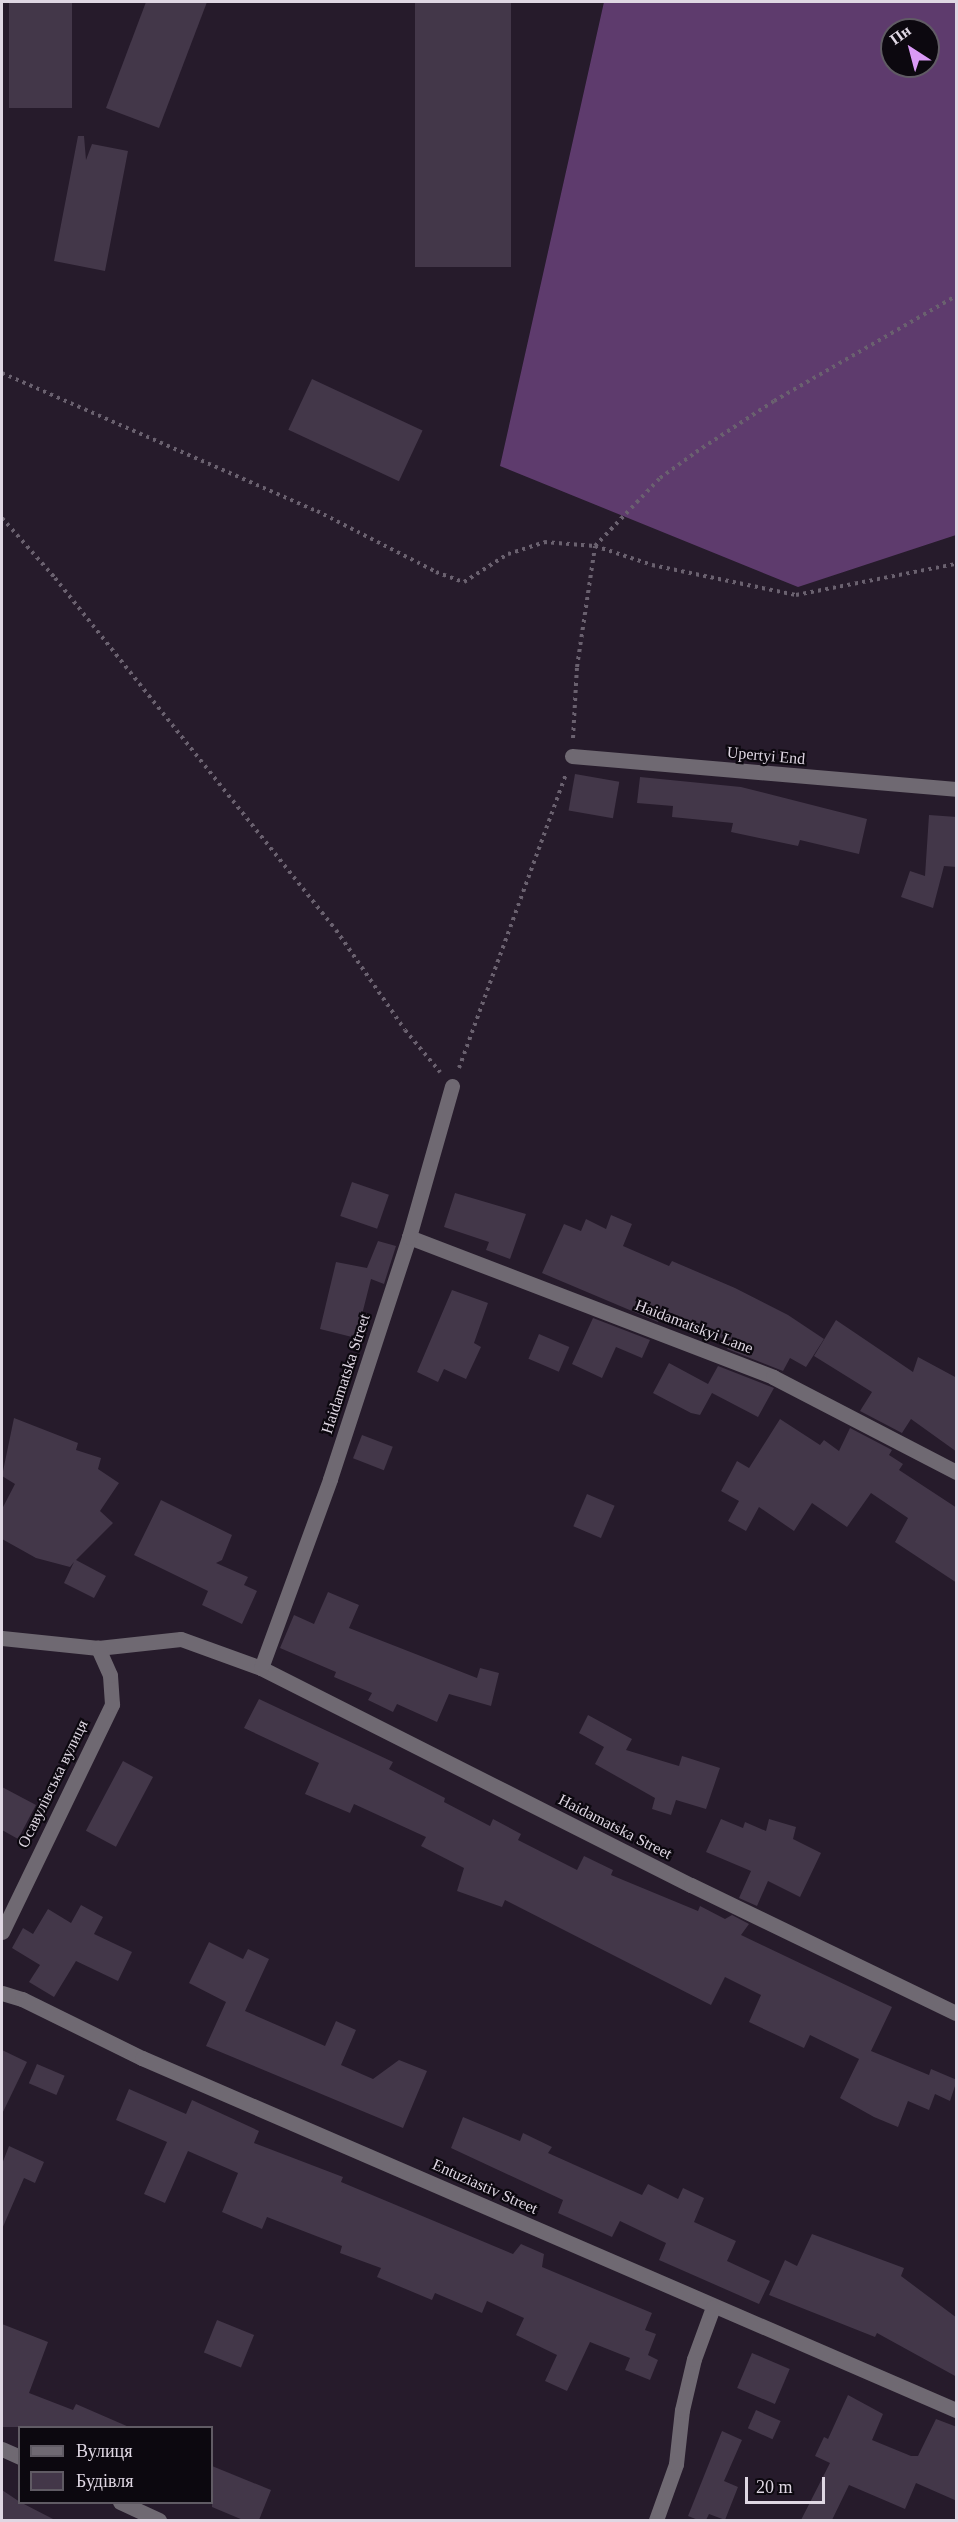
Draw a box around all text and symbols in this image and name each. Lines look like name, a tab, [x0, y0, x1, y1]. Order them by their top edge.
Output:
north arrow	[880, 18, 940, 78]
text: Пн	[887, 21, 914, 48]
street label: Upertyi End	[726, 743, 806, 769]
street label: Haidamatskyi Lane	[632, 1296, 756, 1358]
street label: Haidamatska Street	[318, 1312, 374, 1436]
street label: Осавулівська вулиця	[14, 1717, 92, 1851]
street label: Haidamatska Street	[555, 1790, 675, 1864]
street label: Entuziastiv Street	[429, 2155, 541, 2219]
legend	[18, 2426, 213, 2504]
text: Вулиця	[76, 2441, 133, 2461]
scale bar	[748, 2465, 828, 2503]
text: Будівля	[76, 2471, 133, 2491]
text: 20 m	[756, 2477, 793, 2497]

